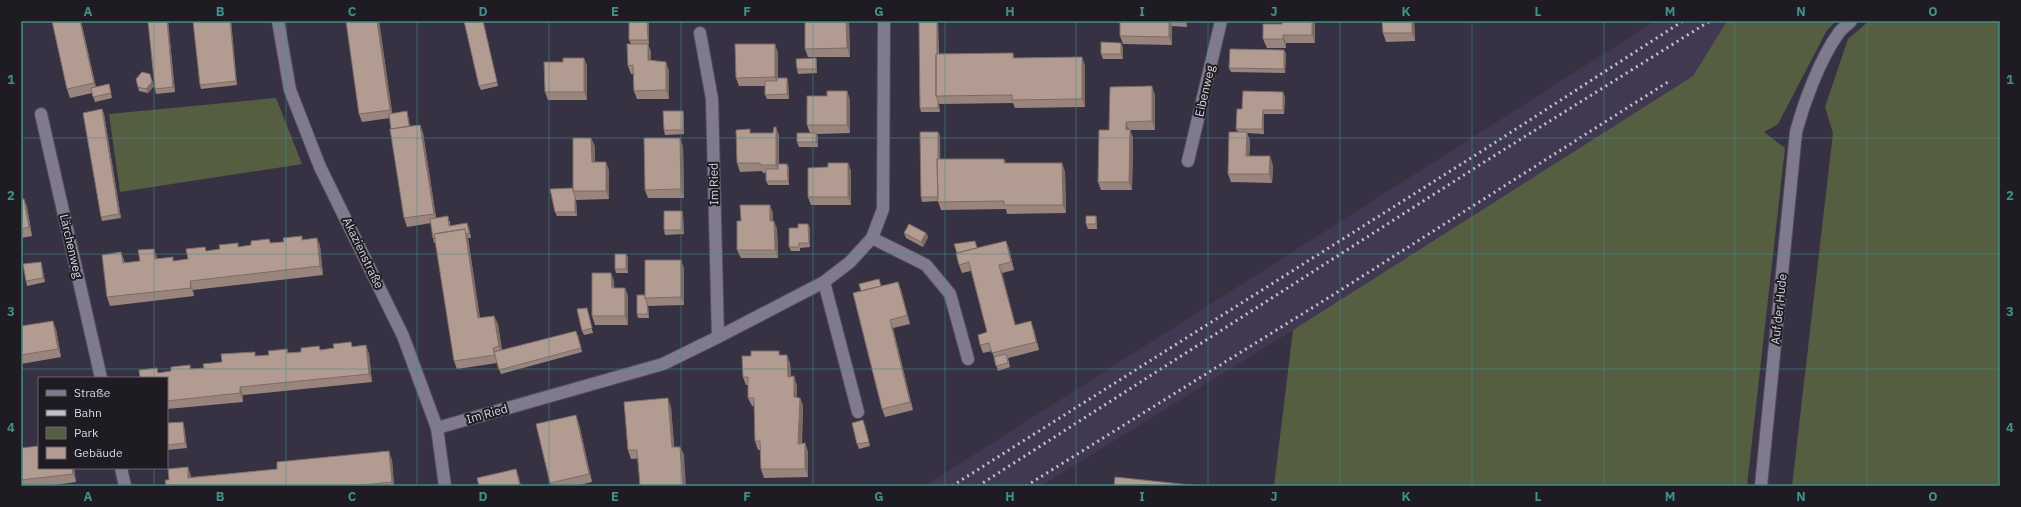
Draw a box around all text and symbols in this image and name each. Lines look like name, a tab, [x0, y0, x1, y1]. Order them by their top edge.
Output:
text: A	[84, 3, 93, 20]
text: B	[216, 3, 225, 20]
text: C	[348, 3, 357, 20]
text: D	[478, 3, 488, 20]
text: E	[611, 3, 619, 20]
text: F	[743, 3, 751, 20]
text: G	[874, 3, 884, 20]
text: H	[1005, 3, 1015, 20]
text: I	[1139, 3, 1145, 20]
text: J	[1270, 3, 1278, 20]
text: K	[1401, 3, 1411, 20]
text: L	[1535, 3, 1542, 20]
text: M	[1665, 3, 1675, 20]
text: N	[1796, 3, 1806, 20]
text: O	[1928, 3, 1938, 20]
street label: Eibenweg	[1191, 63, 1218, 118]
text: 1	[7, 71, 15, 88]
text: 1	[2006, 71, 2014, 88]
street label: Im Ried	[706, 163, 721, 205]
text: 2	[7, 187, 15, 204]
text: 2	[2006, 187, 2014, 204]
street label: Lärchenweg	[57, 213, 86, 280]
street label: Akazienstraße	[340, 215, 387, 291]
street label: Auf der Hude	[1767, 273, 1790, 345]
text: 3	[7, 303, 15, 320]
text: 3	[2006, 303, 2014, 320]
legend	[38, 377, 168, 469]
text: Straße	[74, 385, 111, 400]
street label: Im Ried	[464, 400, 509, 427]
text: Bahn	[74, 405, 102, 420]
text: 4	[7, 419, 15, 436]
text: 4	[2006, 419, 2014, 436]
text: Park	[74, 425, 99, 440]
text: Gebäude	[74, 445, 123, 460]
text: A	[84, 488, 93, 505]
text: B	[216, 488, 225, 505]
text: C	[348, 488, 357, 505]
text: D	[478, 488, 488, 505]
text: E	[611, 488, 619, 505]
text: F	[743, 488, 751, 505]
text: G	[874, 488, 884, 505]
text: H	[1005, 488, 1015, 505]
text: I	[1139, 488, 1145, 505]
text: J	[1270, 488, 1278, 505]
text: K	[1401, 488, 1411, 505]
text: L	[1535, 488, 1542, 505]
text: M	[1665, 488, 1675, 505]
text: N	[1796, 488, 1806, 505]
text: O	[1928, 488, 1938, 505]

